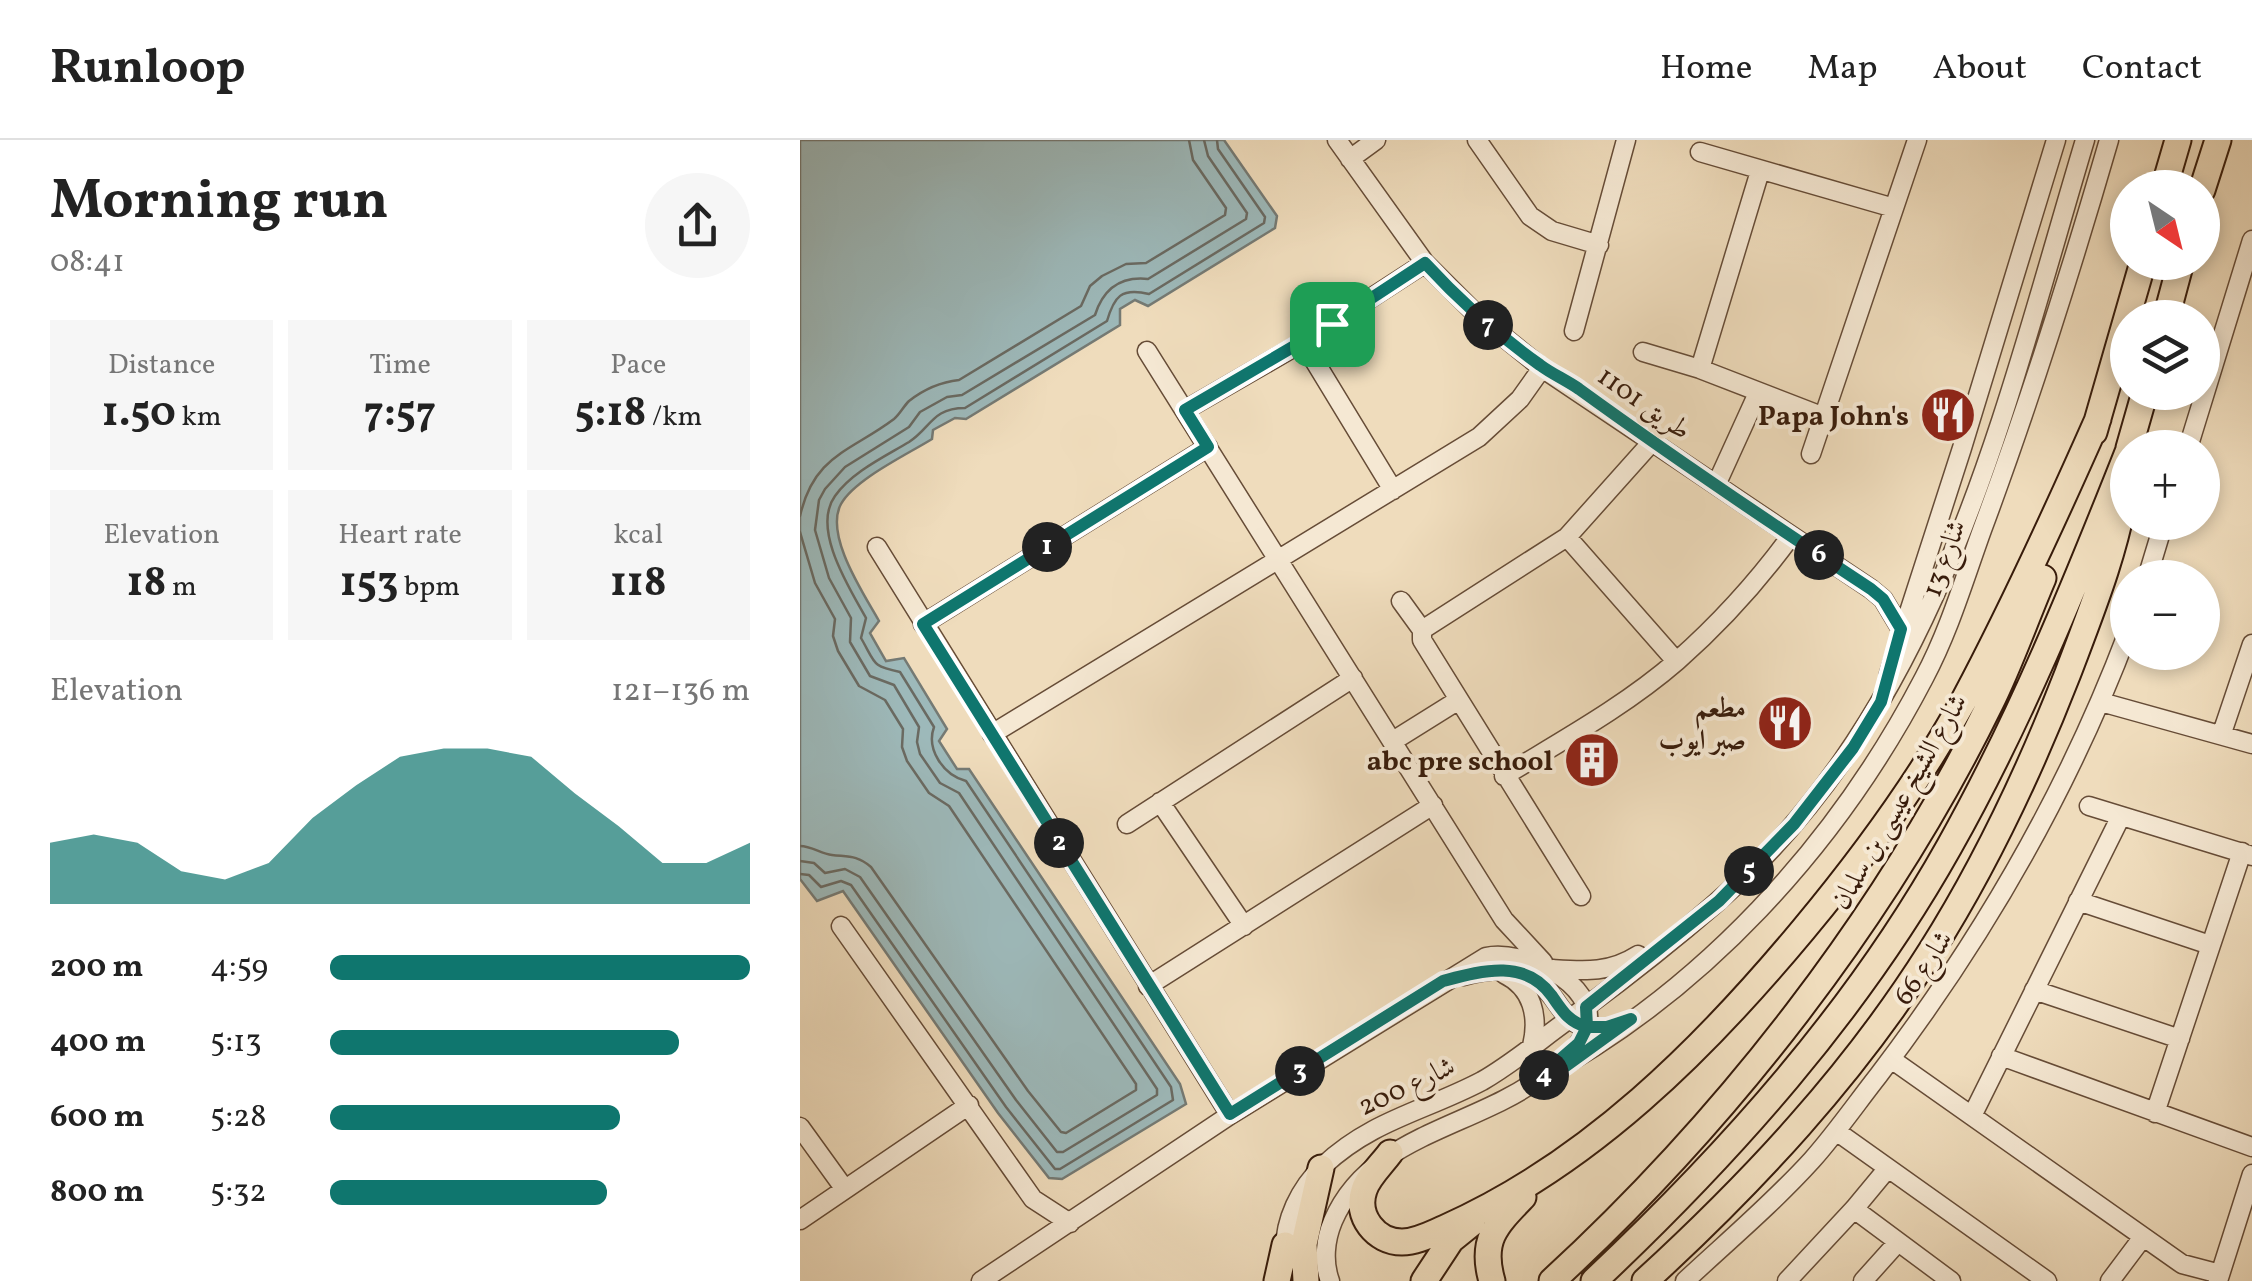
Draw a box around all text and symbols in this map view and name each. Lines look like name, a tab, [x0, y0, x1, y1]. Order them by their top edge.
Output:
text: Runloop	[50, 36, 246, 103]
text: Home	[1660, 45, 1752, 93]
text: Map	[1807, 45, 1878, 93]
text: About	[1933, 45, 2027, 93]
text: Contact	[2082, 45, 2202, 93]
text: Morning run	[50, 165, 389, 241]
north arrow	[2110, 170, 2220, 280]
map controls	[2110, 170, 2220, 670]
button: share	[645, 173, 750, 278]
text: 08:41	[50, 241, 125, 285]
pin	[1290, 282, 1375, 367]
icon: arrive	[1305, 297, 1360, 352]
pin: 7	[1463, 300, 1513, 350]
button: layers	[2110, 300, 2220, 410]
text: 7	[1481, 305, 1495, 344]
text: Distance	[108, 346, 215, 385]
text: Time	[369, 346, 431, 385]
text: Pace	[610, 346, 666, 385]
street label: طريق 1101	[1589, 358, 1698, 450]
text: 1.50	[102, 385, 176, 444]
text: 7:57	[364, 385, 436, 444]
text: 5:18	[574, 385, 646, 444]
restaurant icon: Papa John's	[1918, 385, 1978, 445]
text: km	[176, 398, 222, 437]
text: /km	[646, 398, 702, 437]
place label: Papa John's	[1758, 398, 1909, 437]
button: +	[2110, 430, 2220, 540]
street label: شارع 13	[1913, 515, 1979, 604]
text: Elevation	[103, 516, 220, 555]
text: Heart rate	[338, 516, 462, 555]
text: kcal	[613, 516, 663, 555]
pin: 1	[1022, 522, 1072, 572]
text: 1	[1041, 527, 1053, 566]
pin: 6	[1794, 530, 1844, 580]
text: 6	[1811, 535, 1827, 574]
text: 18	[127, 555, 166, 614]
text: 153	[340, 555, 398, 614]
text: 118	[610, 555, 667, 614]
button: −	[2110, 560, 2220, 670]
text: m	[166, 568, 197, 607]
text: bpm	[398, 568, 460, 607]
text: Elevation	[50, 670, 183, 714]
text: 121–136 m	[611, 670, 750, 714]
street label: شارع الشيخ عيسى بن سلمان	[1822, 687, 1981, 919]
place label: مطعم صبر ايوب	[1658, 690, 1746, 761]
restaurant icon: مطعم صبر ايوب	[1755, 693, 1815, 753]
building icon: abc pre school	[1562, 730, 1622, 790]
place label: abc pre school	[1367, 743, 1553, 782]
pin: 2	[1034, 818, 1084, 868]
text: 2	[1052, 823, 1066, 862]
pin: 5	[1724, 846, 1774, 896]
text: 5	[1742, 851, 1756, 890]
street label: شارع 66	[1885, 923, 1965, 1015]
text: 200 m	[50, 946, 144, 990]
text: 4:59	[210, 946, 268, 990]
text: 400 m	[50, 1021, 146, 1065]
text: 5:13	[210, 1021, 262, 1065]
pin: 3	[1275, 1046, 1325, 1096]
street label: شارع 200	[1352, 1048, 1463, 1129]
pin: 4	[1519, 1050, 1569, 1100]
text: 3	[1293, 1051, 1307, 1090]
text: 4	[1536, 1055, 1552, 1094]
text: 600 m	[50, 1096, 145, 1140]
text: 5:28	[210, 1096, 266, 1140]
text: 800 m	[50, 1171, 145, 1215]
text: 5:32	[210, 1171, 267, 1215]

